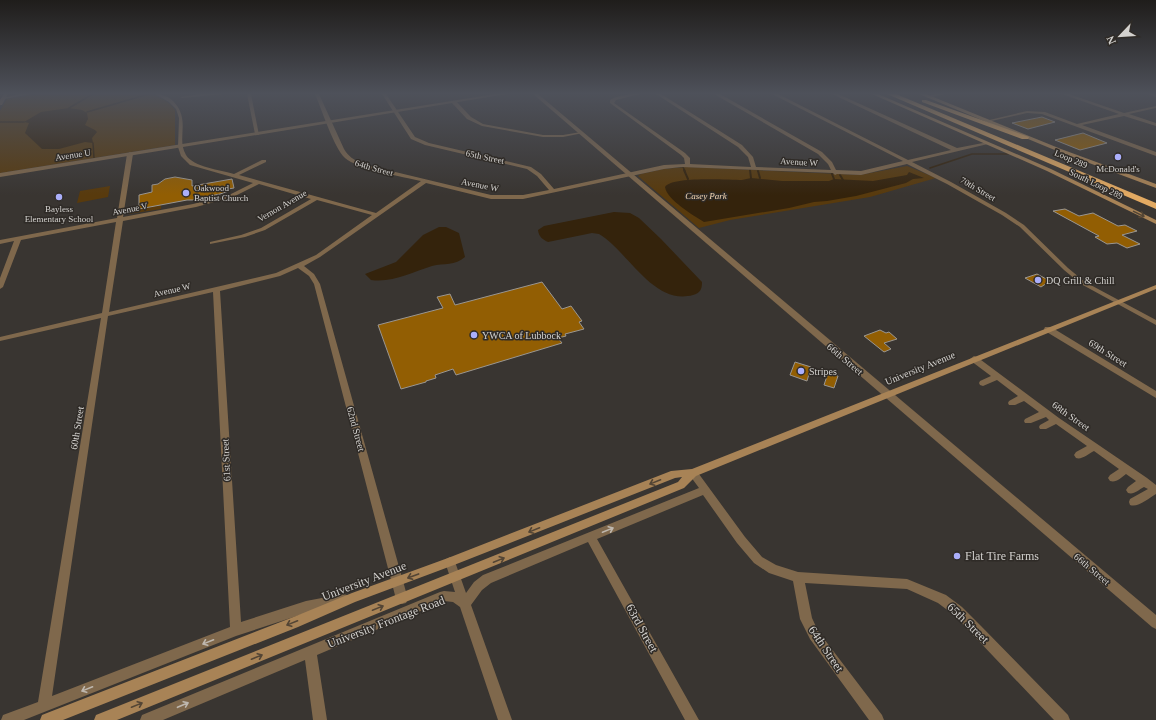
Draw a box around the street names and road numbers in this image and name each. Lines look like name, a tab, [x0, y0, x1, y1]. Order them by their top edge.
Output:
street label: Avenue U	[54, 147, 92, 163]
street label: 65th Street	[465, 148, 506, 166]
street label: Loop 289	[1053, 148, 1089, 171]
street label: Avenue W	[780, 156, 819, 168]
street label: 64th Street	[354, 158, 395, 178]
street label: South Loop 289	[1068, 167, 1125, 201]
street label: 70th Street	[959, 175, 998, 203]
street label: Avenue W	[460, 176, 500, 194]
street label: Vernon Avenue	[256, 188, 308, 224]
street label: Avenue V	[111, 201, 149, 217]
street label: Avenue W	[152, 281, 192, 299]
street label: 69th Street	[1087, 337, 1130, 369]
street label: 66th Street	[825, 341, 865, 377]
street label: University Avenue	[883, 349, 957, 387]
street label: 68th Street	[1050, 399, 1092, 433]
street label: 60th Street	[68, 405, 86, 450]
street label: 62nd Street	[345, 405, 367, 453]
street label: 61st Street	[219, 438, 233, 482]
street label: 66th Street	[1072, 551, 1112, 587]
street label: University Avenue	[320, 558, 408, 604]
street label: University Frontage Road	[325, 593, 447, 651]
street label: 65th Street	[944, 600, 992, 647]
street label: 63rd Street	[623, 601, 661, 655]
street label: 64th Street	[806, 623, 847, 675]

